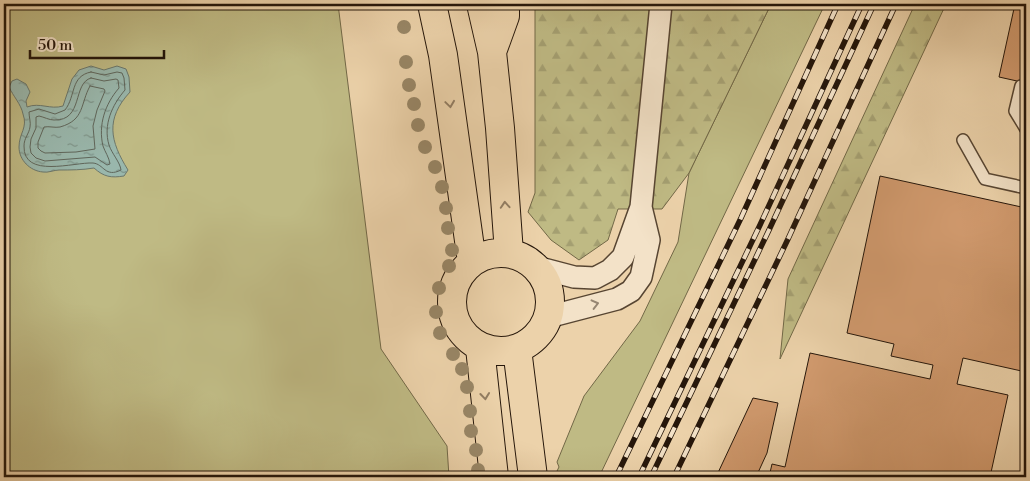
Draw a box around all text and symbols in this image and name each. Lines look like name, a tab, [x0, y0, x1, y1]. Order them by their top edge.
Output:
scale bar	[30, 28, 164, 60]
text: 50 m	[38, 36, 72, 55]
one-way arrow	[444, 99, 454, 108]
one-way arrow	[500, 200, 511, 208]
one-way arrow	[591, 300, 599, 310]
one-way arrow	[479, 392, 490, 400]

